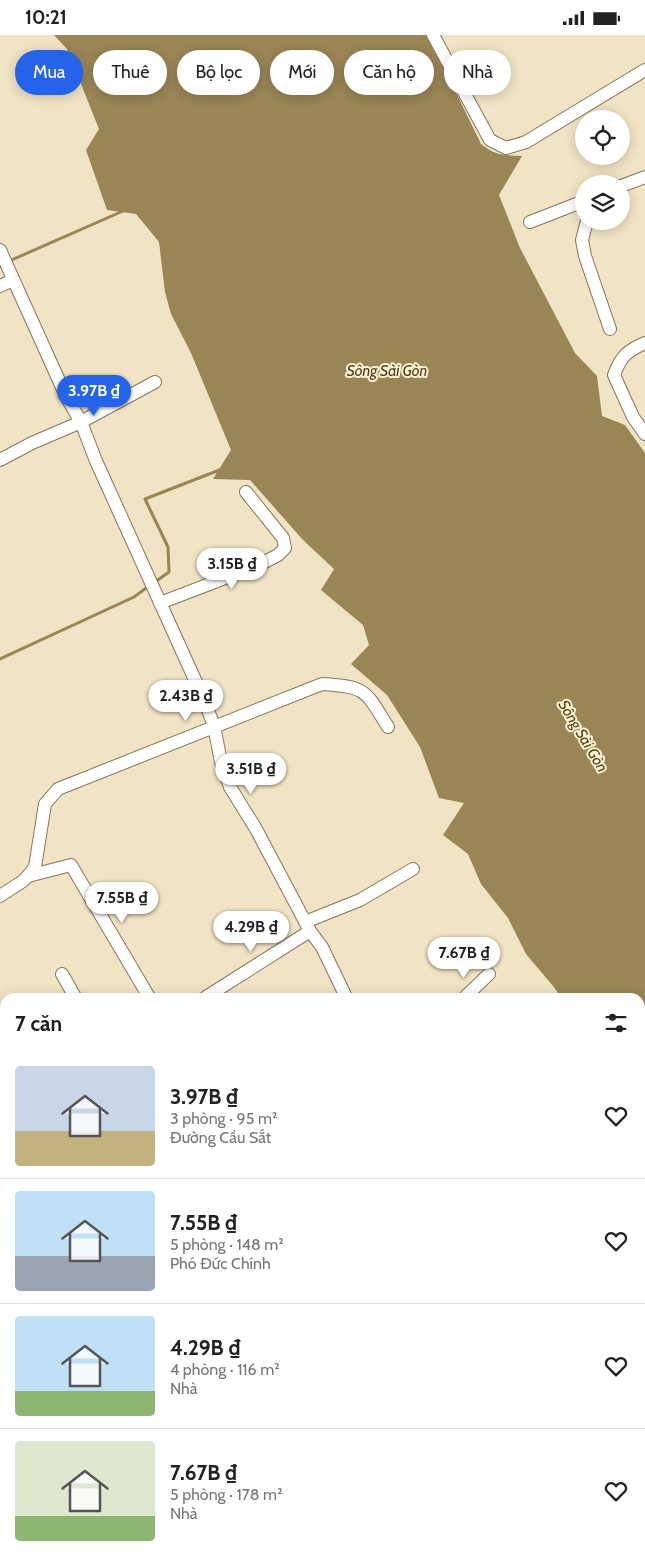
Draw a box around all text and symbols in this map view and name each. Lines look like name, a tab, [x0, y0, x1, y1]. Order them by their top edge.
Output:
text: 10:21	[25, 6, 67, 29]
chip: Mua	[15, 50, 83, 95]
chip: Thuê	[93, 50, 167, 95]
chip: Bộ lọc	[177, 50, 260, 95]
chip: Mới	[270, 50, 334, 95]
chip: Căn hộ	[344, 50, 434, 95]
chip: Nhà	[444, 50, 511, 95]
map controls	[575, 110, 630, 230]
button: locate	[575, 110, 630, 165]
button: layers	[575, 175, 630, 230]
water label: Sông Sài Gòn	[347, 362, 427, 380]
pin: 3.97B ₫	[48, 375, 140, 417]
text: 3.97B ₫	[68, 381, 120, 400]
pin: 3.15B ₫	[186, 547, 278, 590]
text: 3.15B ₫	[207, 554, 257, 573]
pin: 2.43B ₫	[140, 679, 232, 722]
text: 2.43B ₫	[159, 686, 213, 705]
water label: Sông Sài Gòn	[555, 697, 611, 775]
pin: 3.51B ₫	[205, 753, 297, 795]
text: 3.51B ₫	[226, 759, 276, 778]
pin: 7.55B ₫	[76, 881, 168, 924]
text: 7.55B ₫	[96, 888, 148, 907]
pin: 4.29B ₫	[205, 911, 297, 953]
text: 4.29B ₫	[224, 917, 278, 936]
pin: 7.67B ₫	[418, 937, 510, 979]
text: 7.67B ₫	[438, 943, 490, 962]
icon: filters	[602, 1009, 630, 1037]
text: 7 căn	[15, 1011, 62, 1036]
text: 3.97B ₫	[170, 1084, 238, 1109]
icon: home	[55, 1086, 115, 1146]
icon: heart	[602, 1102, 630, 1130]
text: 3 phòng · 95 m²	[170, 1109, 277, 1128]
text: Đường Cầu Sắt	[170, 1128, 271, 1147]
text: 7.55B ₫	[170, 1210, 237, 1235]
icon: home	[55, 1211, 115, 1271]
icon: heart	[602, 1227, 630, 1255]
text: 5 phòng · 148 m²	[170, 1235, 284, 1254]
text: Phó Đức Chính	[170, 1254, 271, 1273]
text: 4.29B ₫	[170, 1335, 240, 1360]
icon: home	[55, 1336, 115, 1396]
icon: heart	[602, 1352, 630, 1380]
text: 4 phòng · 116 m²	[170, 1360, 280, 1379]
text: Nhà	[170, 1379, 197, 1398]
text: 7.67B ₫	[170, 1460, 237, 1485]
icon: home	[55, 1461, 115, 1521]
icon: heart	[602, 1477, 630, 1505]
text: 5 phòng · 178 m²	[170, 1485, 282, 1504]
text: Nhà	[170, 1504, 197, 1523]

